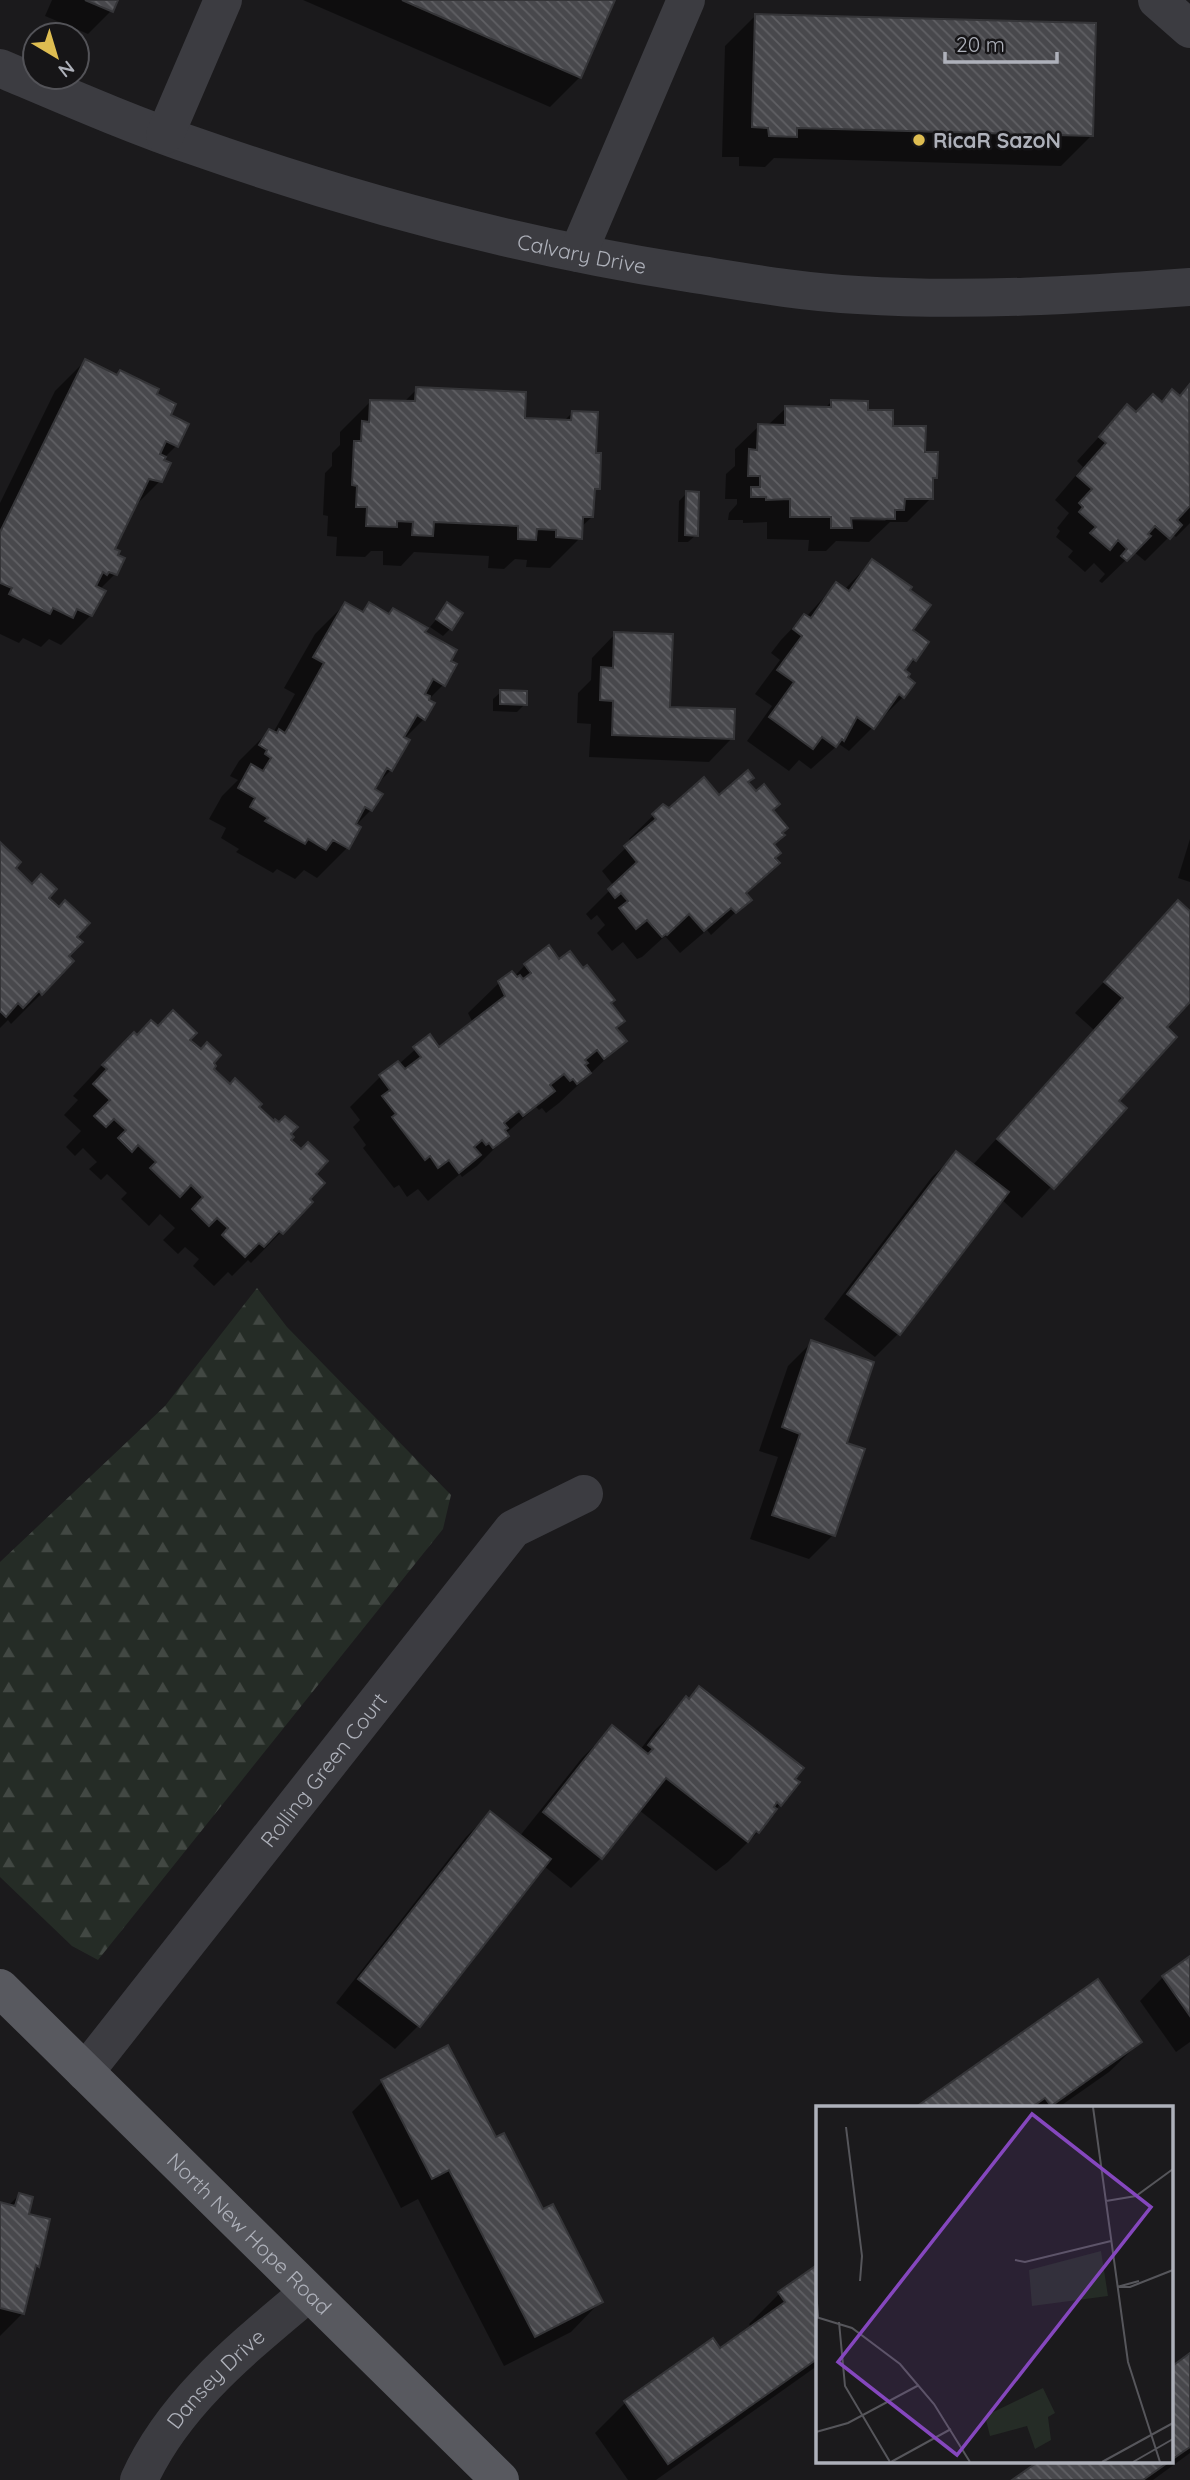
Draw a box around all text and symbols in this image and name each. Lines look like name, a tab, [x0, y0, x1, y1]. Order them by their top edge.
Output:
north arrow	[21, 21, 91, 91]
scale bar	[945, 21, 1057, 65]
text: 20 m	[956, 31, 1005, 57]
text: N	[54, 56, 79, 83]
place label: RicaR SazoN	[933, 127, 1061, 153]
marker: RicaR SazoN	[911, 132, 927, 148]
street label: Calvary Drive	[515, 228, 648, 279]
street label: Rolling Green Court	[255, 1687, 392, 1852]
inset map	[816, 2106, 1172, 2462]
street label: North New Hope Road	[162, 2147, 337, 2320]
street label: Dansey Drive	[161, 2323, 270, 2434]

